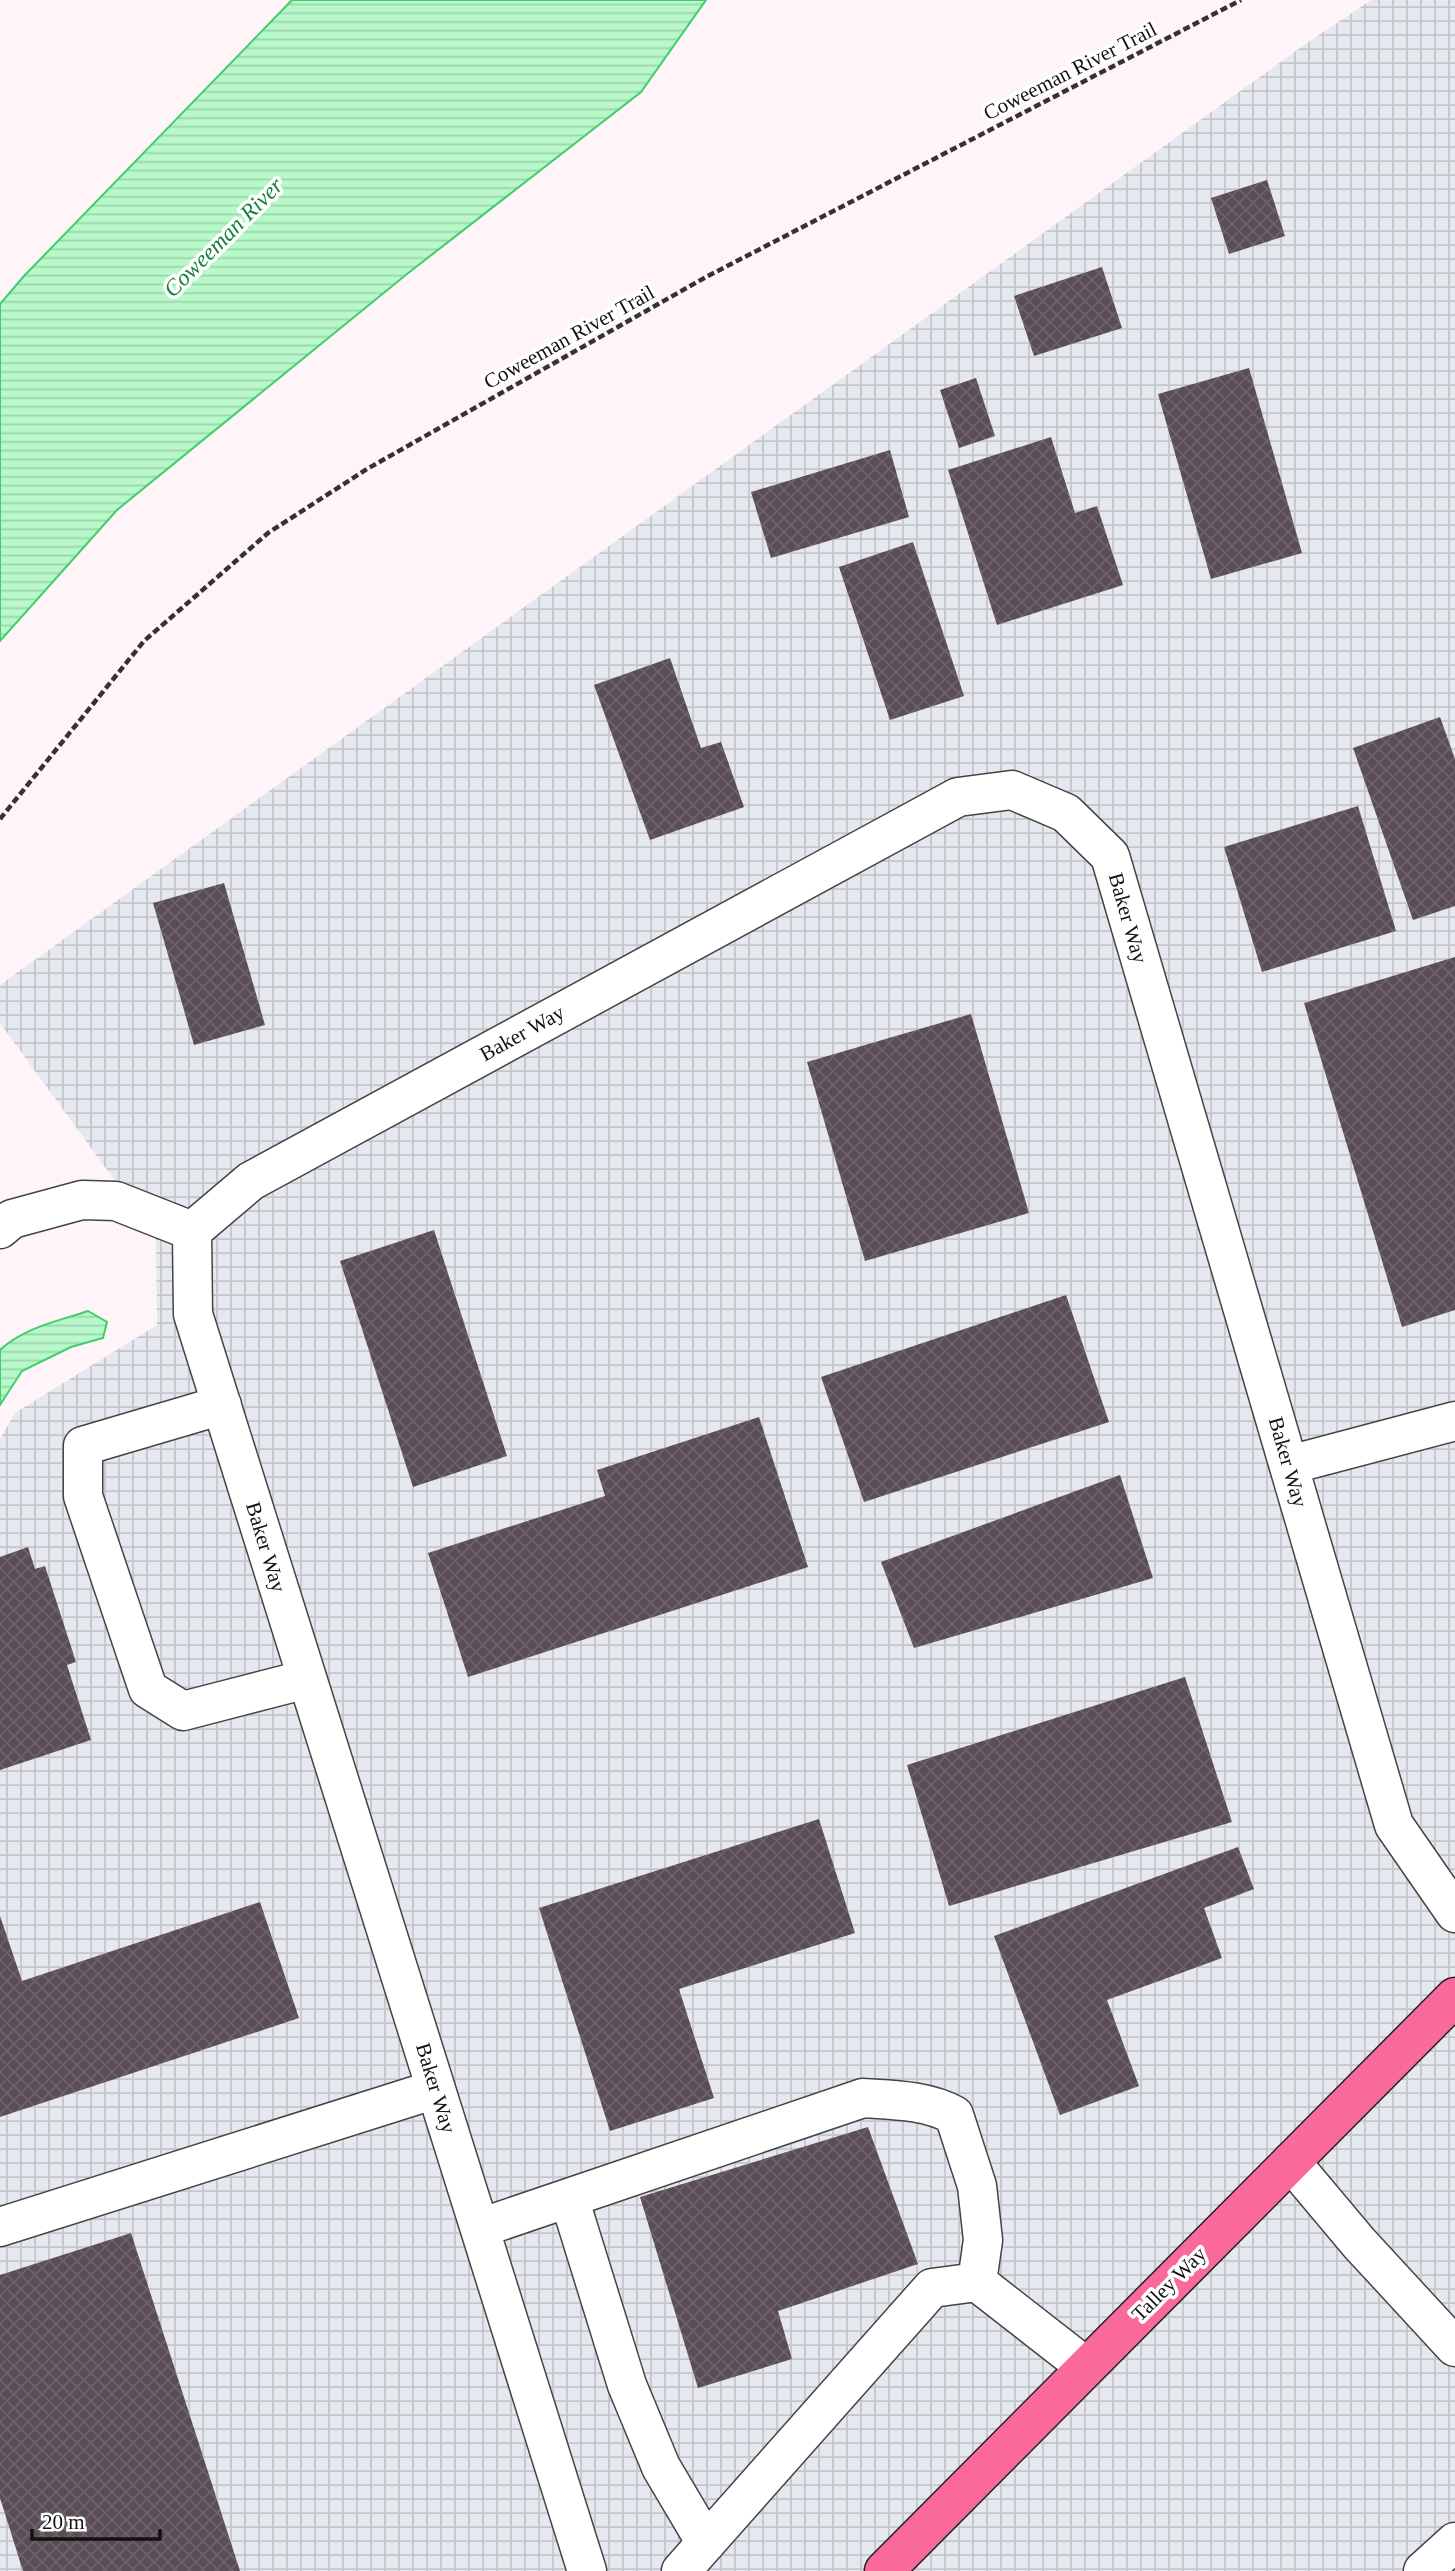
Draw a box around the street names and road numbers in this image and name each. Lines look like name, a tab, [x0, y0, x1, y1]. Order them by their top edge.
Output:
street label: Coweeman River Trail	[979, 17, 1161, 125]
street label: Coweeman River Trail	[480, 280, 659, 394]
street label: Baker Way	[1104, 870, 1152, 966]
street label: Baker Way	[476, 1000, 569, 1066]
street label: Baker Way	[1264, 1414, 1312, 1510]
street label: Baker Way	[241, 1499, 291, 1595]
street label: Baker Way	[411, 2040, 461, 2136]
street label: Talley Way	[1127, 2242, 1211, 2326]

